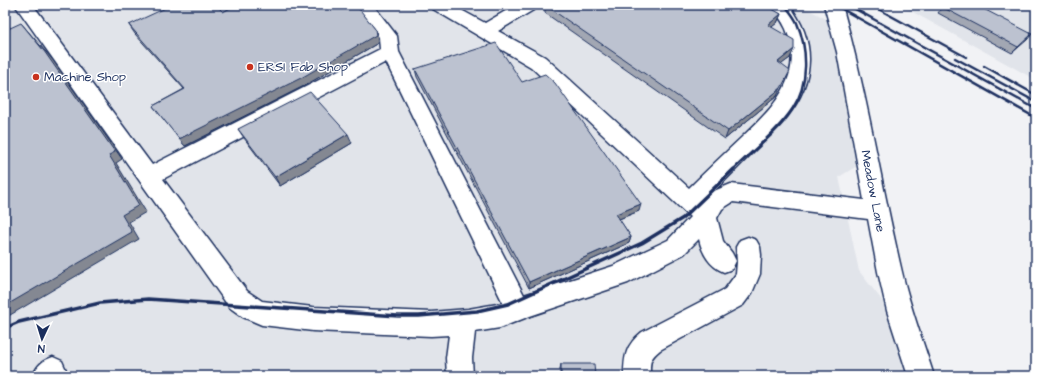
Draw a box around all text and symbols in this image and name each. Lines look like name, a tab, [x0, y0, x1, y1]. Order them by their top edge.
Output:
place label: ERSI Fab Shop	[258, 58, 348, 76]
marker: ERSI Fab Shop	[245, 62, 255, 72]
place label: Machine Shop	[44, 68, 126, 86]
marker: Machine Shop	[31, 72, 41, 82]
street label: Meadow Lane	[856, 148, 890, 234]
north arrow	[22, 319, 62, 359]
text: N	[37, 341, 45, 356]

